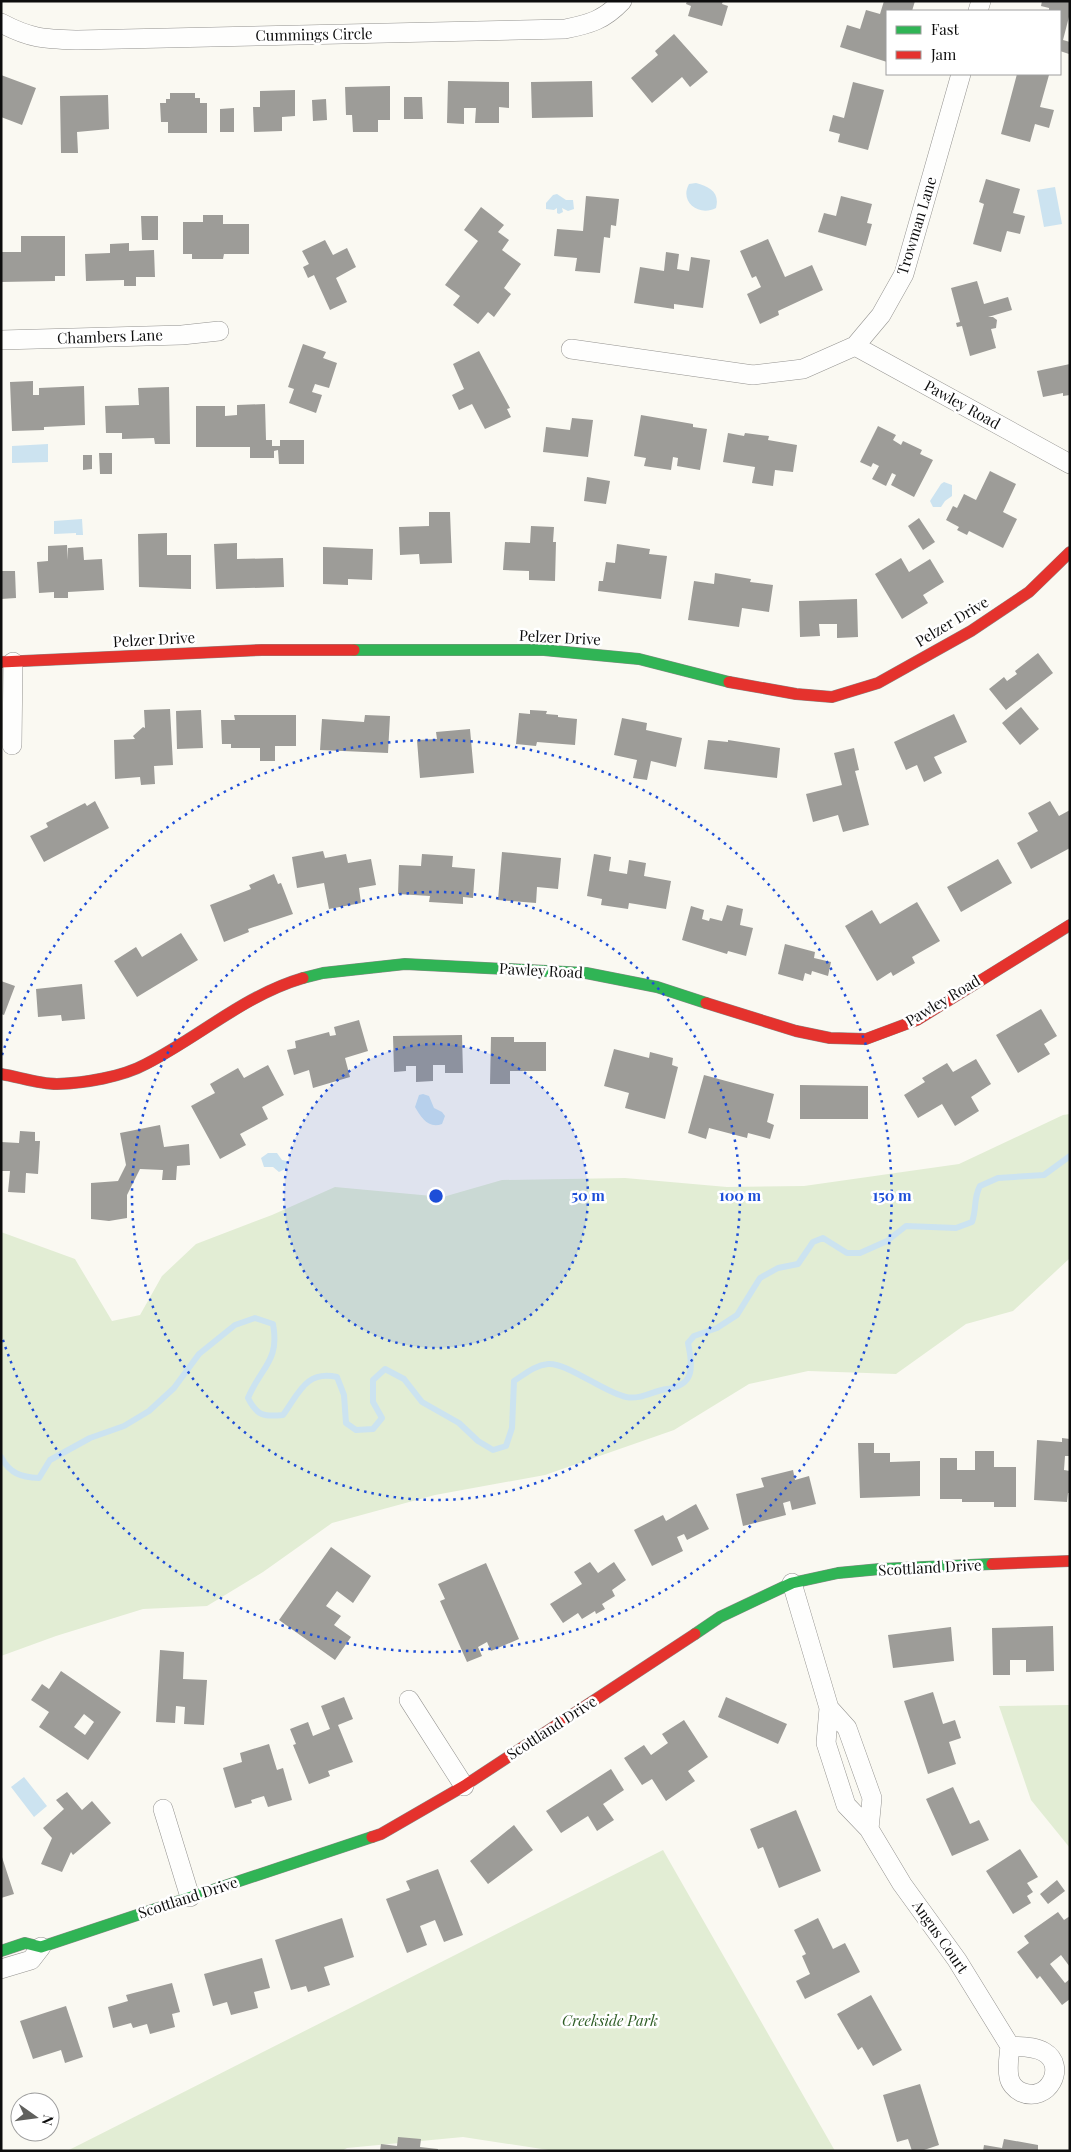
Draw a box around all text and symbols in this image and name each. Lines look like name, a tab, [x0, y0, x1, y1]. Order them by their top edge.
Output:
legend	[886, 10, 1061, 75]
text: Fast	[931, 19, 960, 39]
street label: Cummings Circle	[255, 23, 373, 45]
text: Jam	[930, 44, 957, 64]
street label: Trowman Lane	[892, 174, 940, 277]
street label: Chambers Lane	[57, 324, 163, 348]
street label: Pawley Road	[921, 375, 1004, 433]
street label: Pelzer Drive	[911, 591, 992, 651]
street label: Pelzer Drive	[519, 625, 602, 649]
street label: Pelzer Drive	[112, 627, 195, 651]
street label: Pawley Road	[499, 958, 584, 982]
street label: Pawley Road	[901, 970, 984, 1030]
text: 50 m	[571, 1185, 605, 1205]
text: 100 m	[719, 1185, 762, 1205]
text: 150 m	[872, 1185, 912, 1205]
centre of rings	[427, 1187, 445, 1205]
street label: Scottland Drive	[878, 1554, 982, 1580]
street label: Scottland Drive	[503, 1691, 600, 1764]
street label: Scottland Drive	[135, 1872, 240, 1923]
street label: Angus Court	[908, 1895, 974, 1977]
park label: Creekside Park	[562, 2010, 658, 2030]
north arrow	[10, 2092, 60, 2142]
text: N	[38, 2113, 59, 2127]

